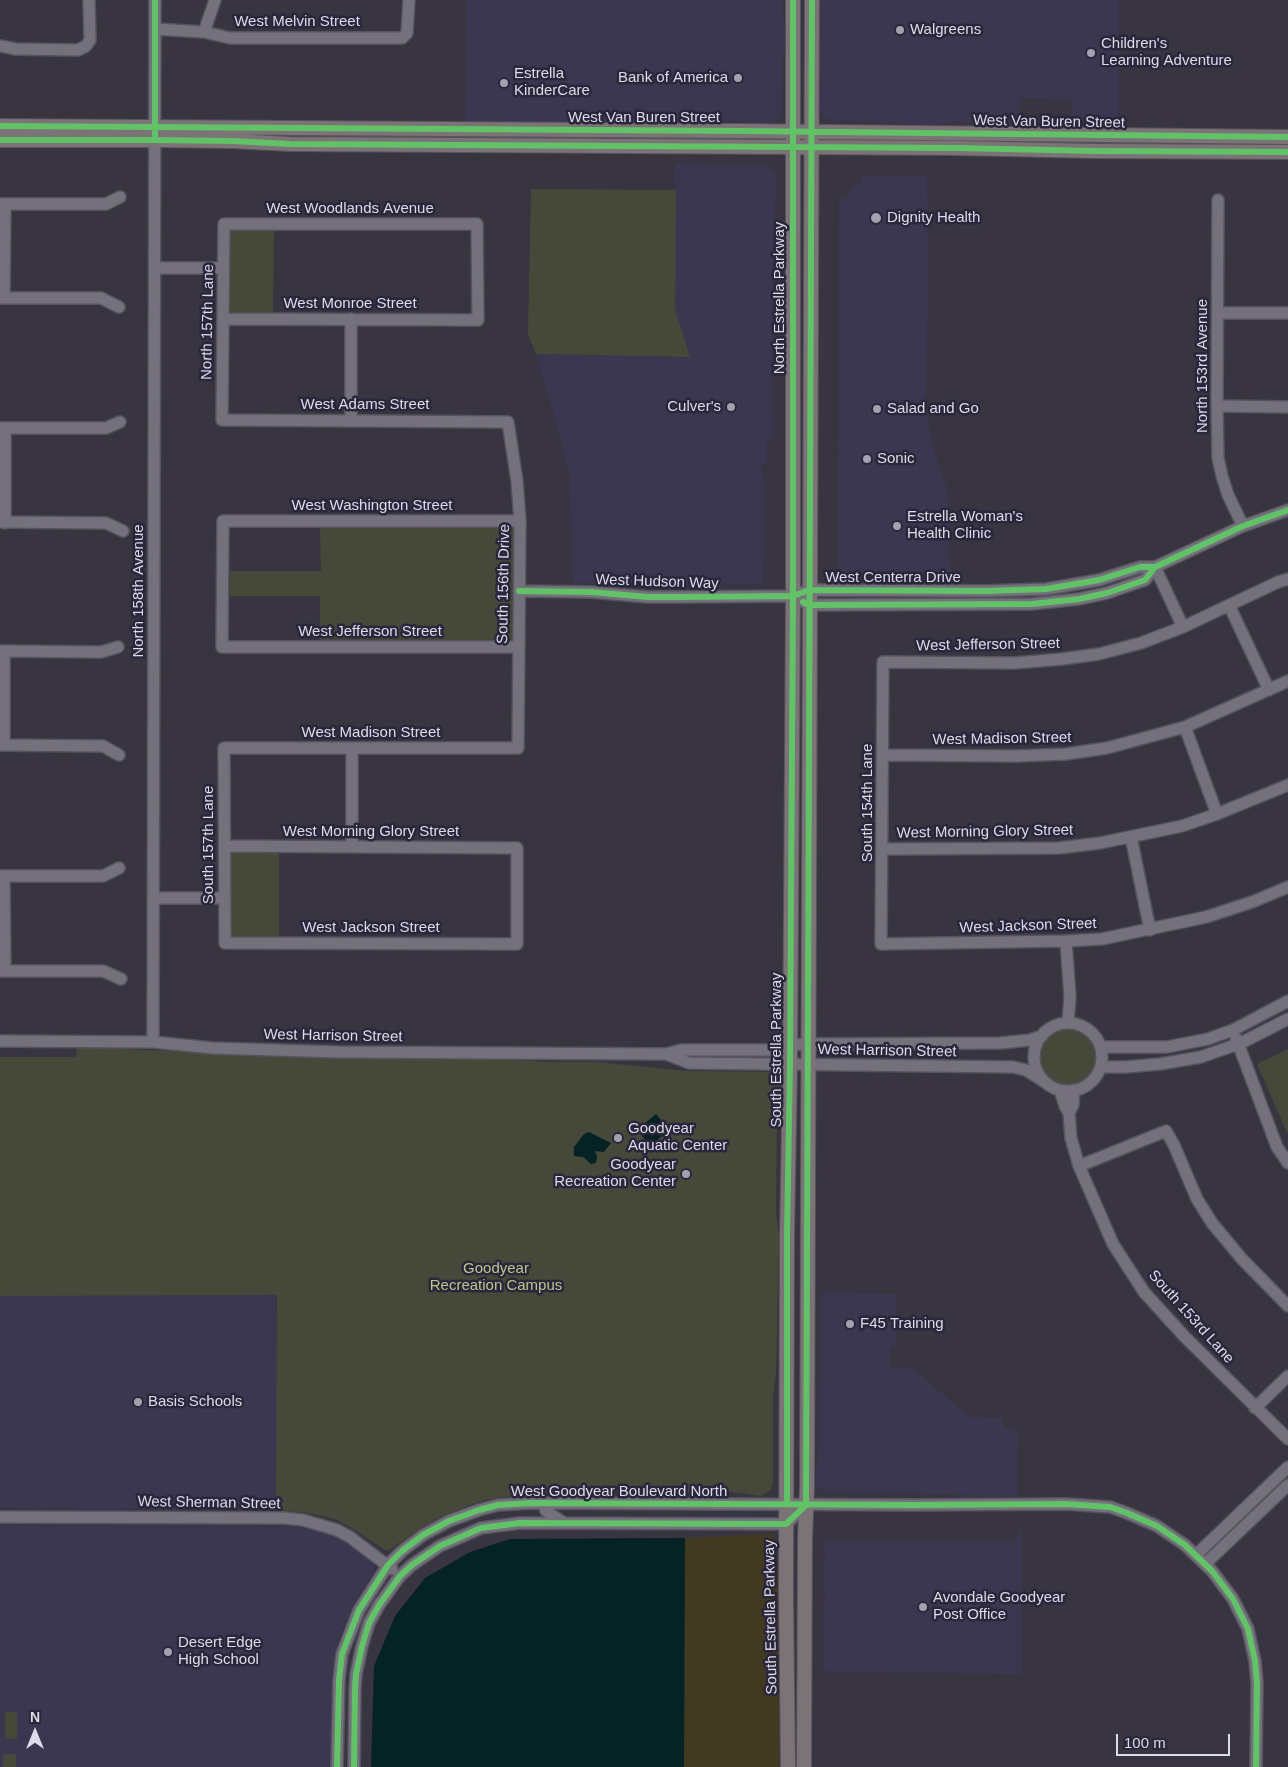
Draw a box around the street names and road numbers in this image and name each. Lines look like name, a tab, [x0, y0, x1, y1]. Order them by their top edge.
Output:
street label: West Melvin Street	[234, 13, 360, 31]
street label: West Van Buren Street	[568, 109, 720, 127]
street label: West Van Buren Street	[973, 112, 1125, 132]
street label: West Woodlands Avenue	[266, 200, 434, 218]
street label: North Estrella Parkway	[771, 222, 789, 374]
street label: North 157th Lane	[198, 264, 218, 380]
street label: West Monroe Street	[283, 295, 417, 313]
street label: North 153rd Avenue	[1194, 299, 1212, 433]
street label: West Adams Street	[301, 396, 429, 414]
street label: West Washington Street	[292, 497, 452, 515]
street label: North 158th Avenue	[130, 524, 148, 658]
street label: South 156th Drive	[494, 524, 514, 644]
street label: West Centerra Drive	[825, 569, 961, 587]
street label: West Hudson Way	[595, 571, 719, 593]
street label: West Jefferson Street	[298, 623, 442, 641]
street label: West Jefferson Street	[916, 635, 1060, 655]
street label: West Madison Street	[302, 724, 440, 742]
street label: West Madison Street	[932, 729, 1072, 749]
street label: South 154th Lane	[859, 744, 877, 862]
street label: South 157th Lane	[200, 786, 218, 904]
street label: West Morning Glory Street	[897, 821, 1073, 843]
street label: West Morning Glory Street	[283, 823, 459, 841]
street label: West Jackson Street	[959, 915, 1097, 937]
street label: West Jackson Street	[302, 919, 440, 937]
street label: South Estrella Parkway	[768, 972, 786, 1128]
street label: West Harrison Street	[263, 1026, 403, 1046]
street label: West Harrison Street	[817, 1041, 957, 1061]
street label: South 153rd Lane	[1144, 1267, 1238, 1367]
street label: West Goodyear Boulevard North	[511, 1483, 727, 1501]
street label: West Sherman Street	[137, 1493, 281, 1513]
street label: South Estrella Parkway	[761, 1539, 781, 1695]

